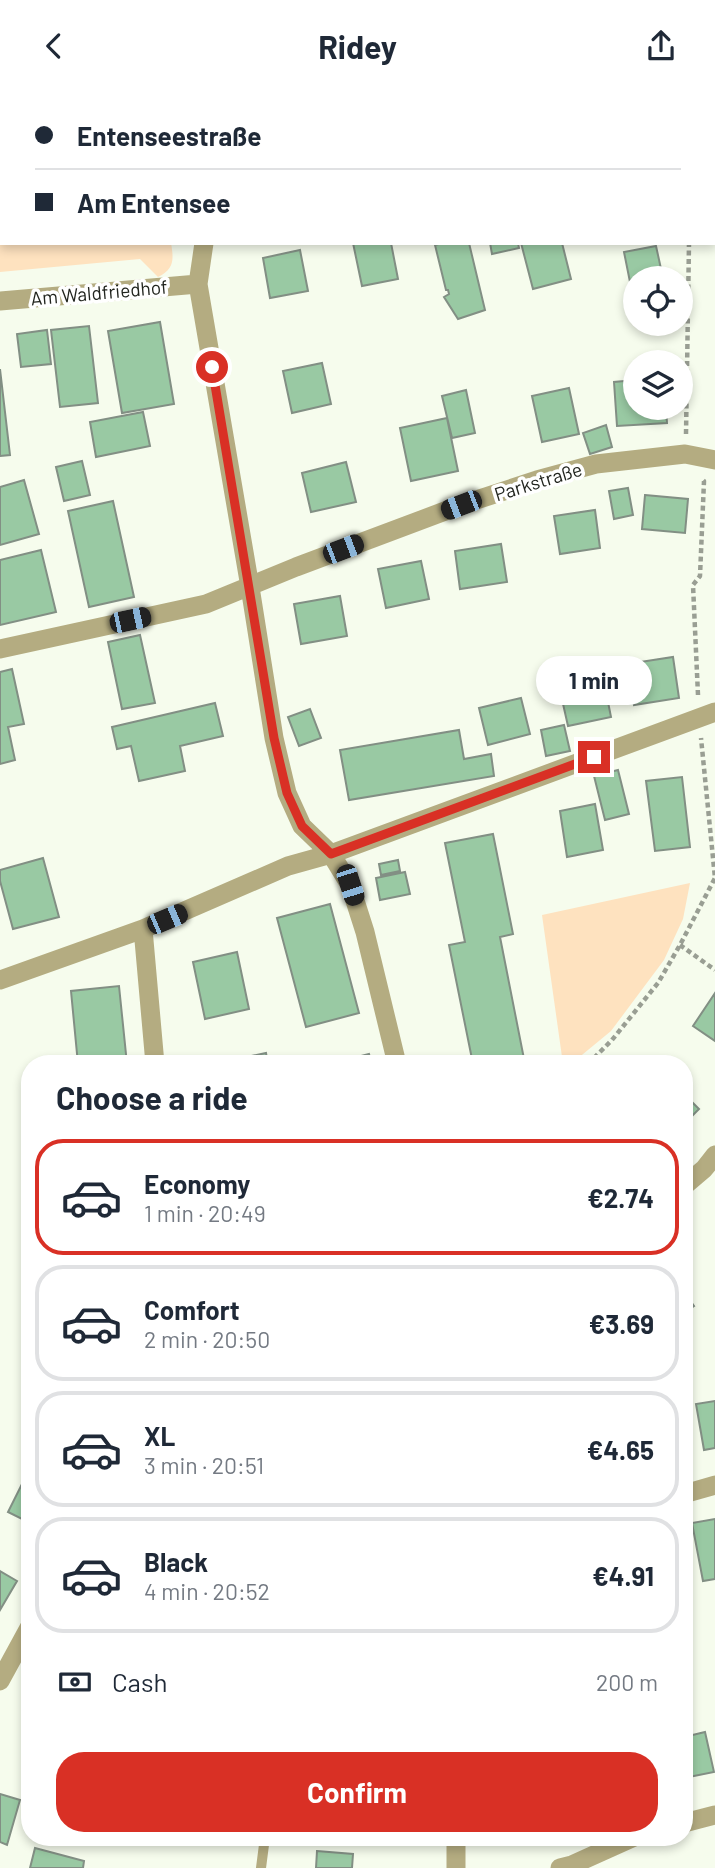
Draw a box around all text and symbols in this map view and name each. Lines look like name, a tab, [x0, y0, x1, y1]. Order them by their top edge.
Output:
icon: back	[35, 27, 73, 65]
text: Ridey	[318, 27, 397, 65]
icon: share	[642, 27, 680, 65]
text: Entenseestraße	[77, 120, 261, 151]
text: Am Entensee	[77, 187, 230, 218]
map controls	[623, 266, 693, 420]
button: locate	[623, 266, 693, 336]
street label: Am Waldfriedhof	[30, 275, 168, 309]
button: layers	[623, 350, 693, 420]
route start	[196, 351, 228, 383]
street label: Parkstraße	[491, 457, 585, 505]
car	[438, 488, 485, 522]
car	[320, 532, 367, 566]
car	[108, 605, 153, 635]
callout: 1 min	[536, 655, 652, 705]
text: 1 min	[569, 666, 619, 694]
route end	[578, 741, 610, 773]
car	[334, 862, 367, 908]
car	[144, 901, 191, 937]
text: Choose a ride	[56, 1078, 248, 1116]
icon: car	[60, 1166, 123, 1229]
text: Economy	[144, 1168, 250, 1199]
text: €2.74	[587, 1182, 654, 1213]
text: 1 min · 20:49	[144, 1199, 266, 1227]
icon: car	[60, 1292, 123, 1355]
text: Comfort	[144, 1294, 240, 1325]
text: €3.69	[589, 1308, 654, 1339]
text: 2 min · 20:50	[144, 1325, 270, 1353]
icon: car	[60, 1418, 123, 1481]
text: XL	[144, 1420, 175, 1451]
text: €4.65	[587, 1434, 654, 1465]
text: 3 min · 20:51	[144, 1451, 264, 1479]
icon: car	[60, 1544, 123, 1607]
text: Black	[144, 1546, 208, 1577]
text: €4.91	[592, 1560, 654, 1591]
text: 4 min · 20:52	[144, 1577, 270, 1605]
icon: cash	[56, 1663, 94, 1701]
text: Cash	[112, 1666, 167, 1697]
text: 200 m	[596, 1668, 658, 1696]
button: Confirm	[56, 1752, 658, 1832]

